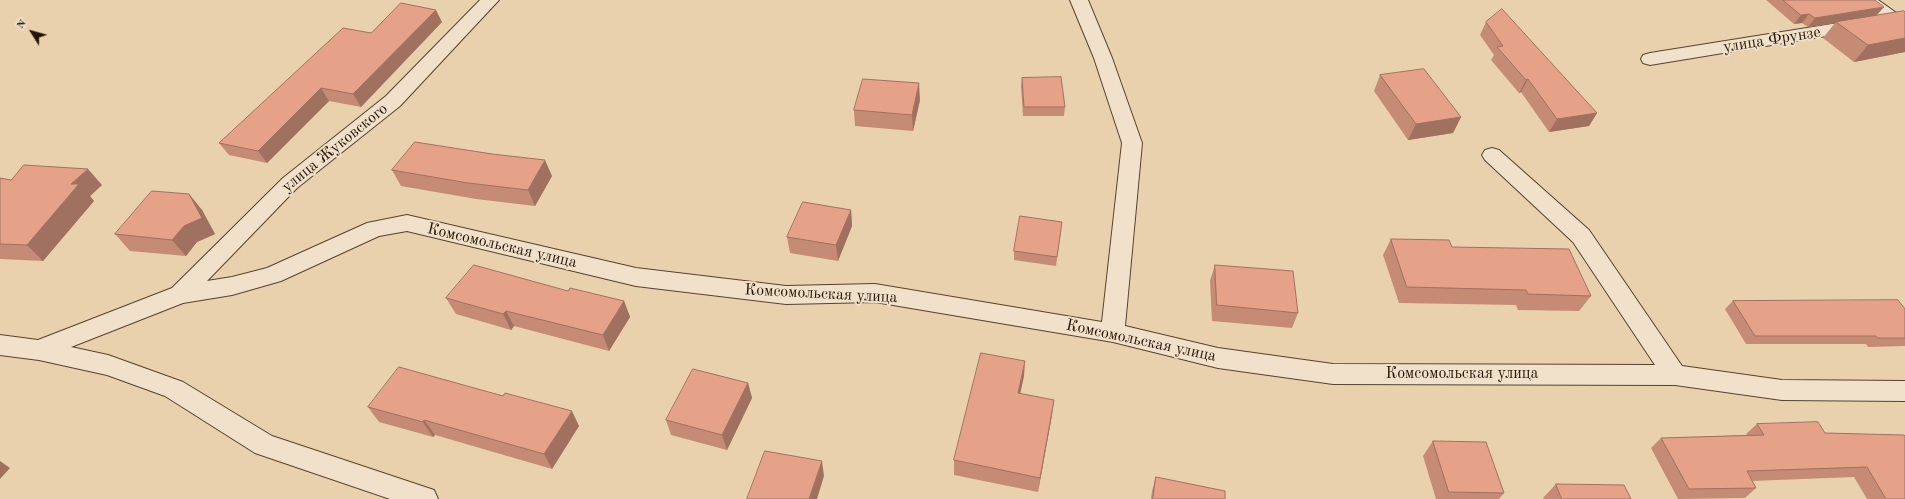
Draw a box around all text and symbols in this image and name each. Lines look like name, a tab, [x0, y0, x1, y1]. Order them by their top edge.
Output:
north arrow	[12, 12, 52, 52]
text: N	[15, 18, 29, 31]
street label: улица Фрунзе	[1722, 23, 1822, 57]
street label: улица Жуковского	[278, 99, 392, 197]
street label: Комсомольская улица	[425, 219, 579, 273]
street label: Комсомольская улица	[744, 280, 898, 308]
street label: Комсомольская улица	[1064, 316, 1218, 366]
street label: Комсомольская улица	[1385, 364, 1539, 384]

